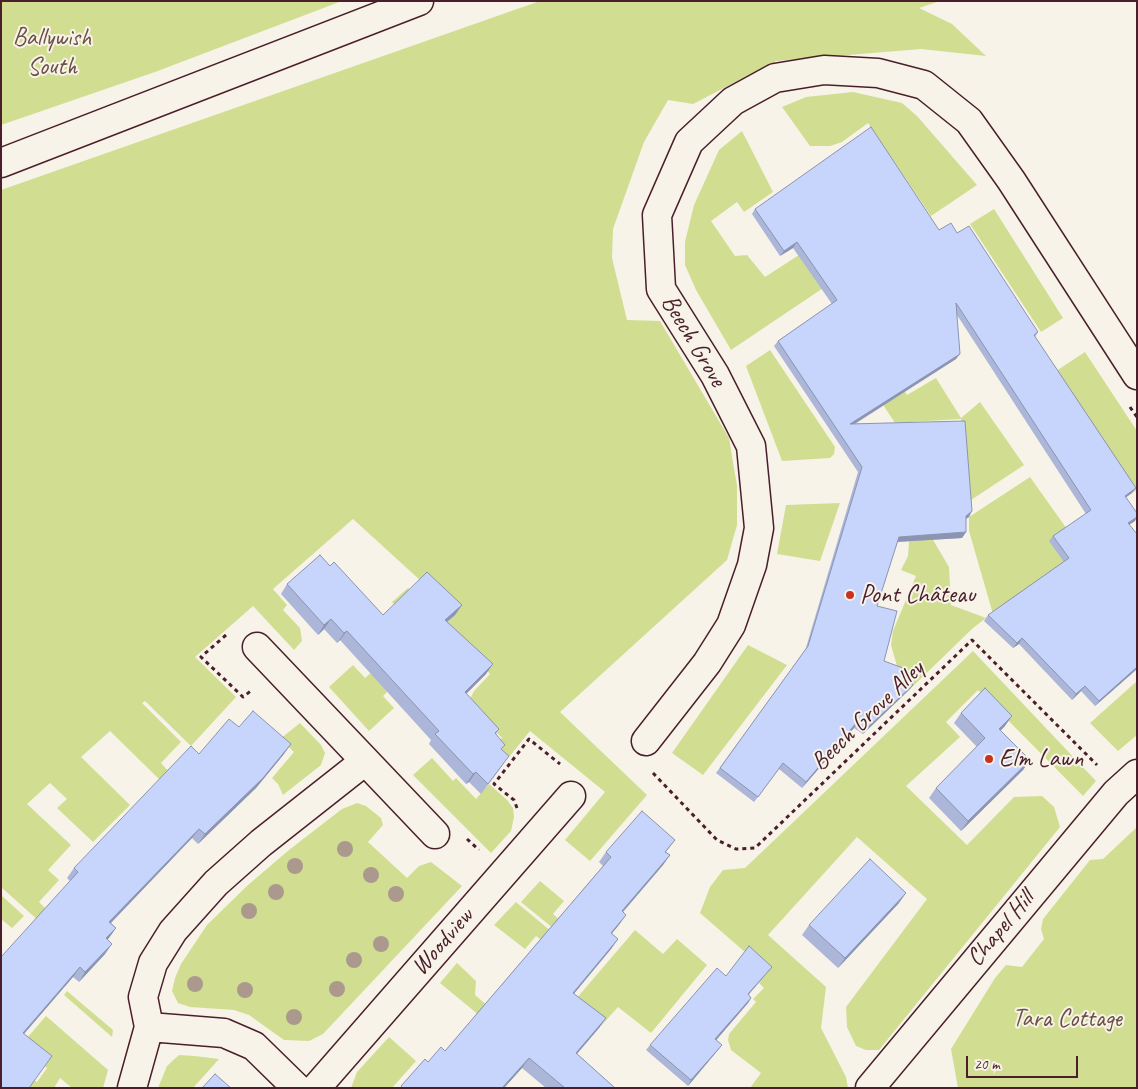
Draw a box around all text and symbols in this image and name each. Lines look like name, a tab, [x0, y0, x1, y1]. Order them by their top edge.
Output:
park label: Ballywish South	[13, 23, 91, 82]
street label: Beech Grove	[654, 290, 732, 392]
place label: Pont Château	[860, 580, 975, 610]
marker: Pont Château	[844, 589, 856, 601]
street label: Beech Grove Alley	[805, 655, 931, 777]
place label: Elm Lawn	[999, 744, 1083, 774]
marker: Elm Lawn	[983, 753, 995, 765]
street label: Chapel Hill	[961, 885, 1041, 973]
street label: Woodview	[406, 902, 480, 982]
park label: Tara Cottage	[1012, 1004, 1122, 1034]
scale bar	[968, 1046, 1080, 1078]
text: 20 m	[974, 1055, 1000, 1074]

